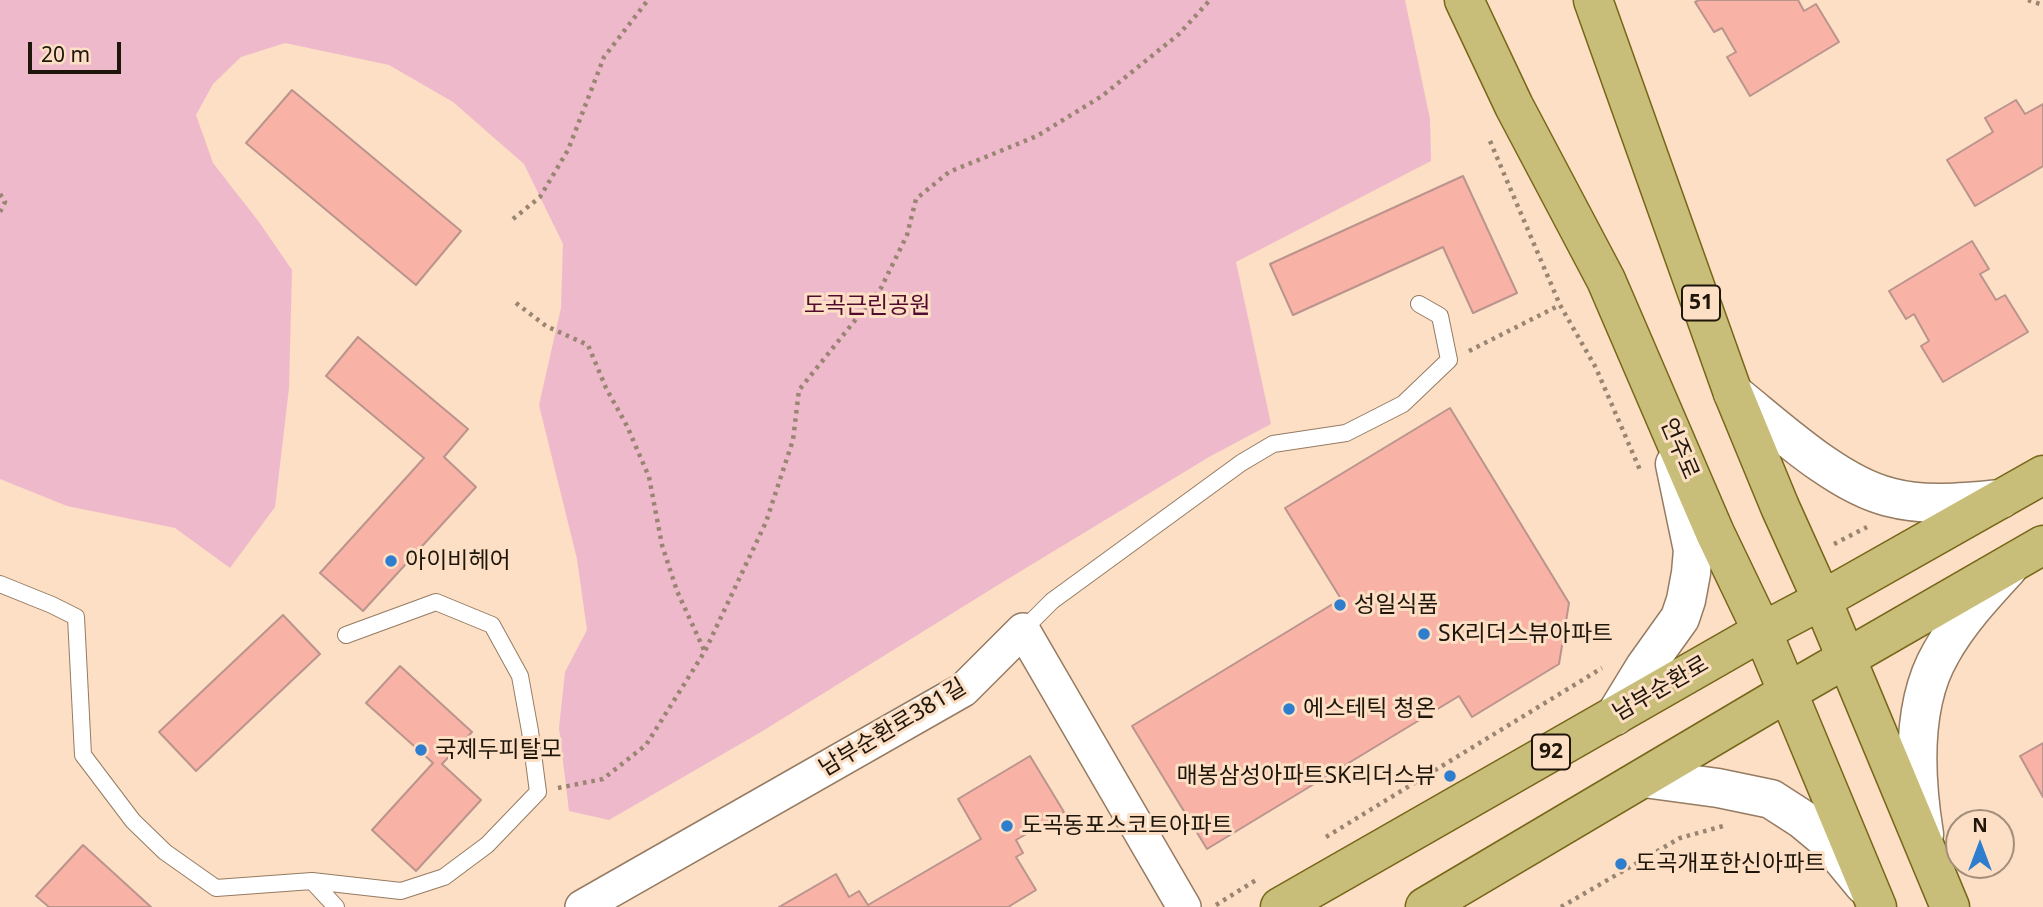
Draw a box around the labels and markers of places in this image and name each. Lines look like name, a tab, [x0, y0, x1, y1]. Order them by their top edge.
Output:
place label: 아이비헤어	[405, 547, 511, 575]
marker: 아이비헤어	[383, 553, 399, 569]
place label: 성일식품	[1354, 591, 1439, 619]
marker: 성일식품	[1332, 597, 1348, 613]
place label: SK리더스뷰아파트	[1438, 620, 1613, 648]
marker: SK리더스뷰아파트	[1416, 626, 1432, 642]
place label: 에스테틱 청온	[1303, 695, 1436, 723]
marker: 에스테틱 청온	[1281, 701, 1297, 717]
place label: 국제두피탈모	[435, 736, 562, 764]
marker: 국제두피탈모	[413, 742, 429, 758]
place label: 매봉삼성아파트SK리더스뷰	[1176, 762, 1436, 790]
marker: 매봉삼성아파트SK리더스뷰	[1442, 768, 1458, 784]
place label: 도곡동포스코트아파트	[1021, 812, 1233, 840]
marker: 도곡동포스코트아파트	[999, 818, 1015, 834]
place label: 도곡개포한신아파트	[1635, 850, 1825, 878]
marker: 도곡개포한신아파트	[1613, 856, 1629, 872]

